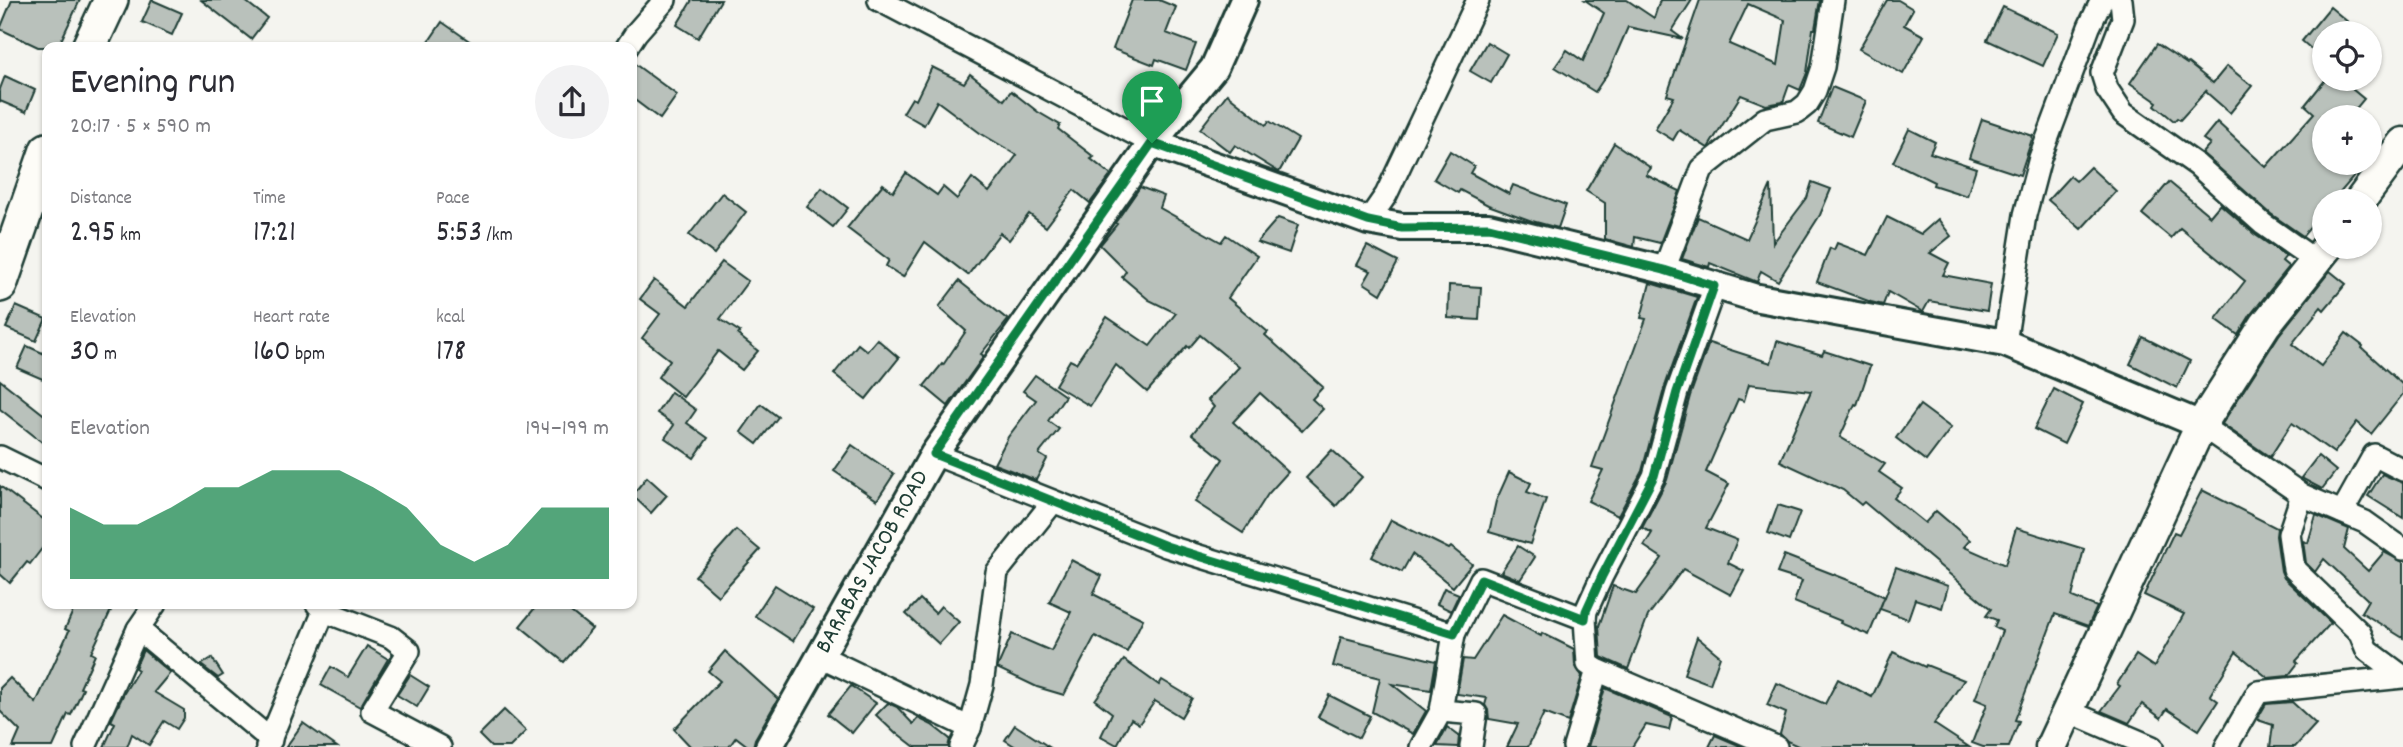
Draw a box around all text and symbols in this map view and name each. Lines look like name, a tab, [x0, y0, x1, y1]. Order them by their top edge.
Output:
map controls	[2312, 21, 2382, 259]
button: locate	[2312, 21, 2382, 91]
text: Evening run	[70, 57, 235, 112]
button: share	[535, 65, 609, 139]
pin	[1122, 71, 1182, 143]
icon: arrive	[1133, 82, 1171, 120]
button: +	[2312, 105, 2382, 175]
text: 20:17 · 5 × 590 m	[70, 111, 211, 144]
text: Distance	[70, 186, 132, 213]
text: Time	[253, 186, 286, 213]
text: Pace	[436, 186, 470, 213]
button: −	[2312, 189, 2382, 259]
text: 2.95	[70, 213, 116, 256]
text: 17:21	[253, 213, 296, 256]
text: 5:53	[436, 213, 482, 256]
text: km	[116, 223, 141, 250]
text: /km	[482, 223, 513, 250]
text: Elevation	[70, 305, 136, 332]
text: Heart rate	[253, 305, 330, 332]
text: kcal	[436, 305, 465, 332]
text: 30	[70, 332, 100, 375]
text: 160	[253, 332, 291, 375]
text: 178	[436, 332, 466, 375]
text: m	[100, 342, 117, 369]
text: bpm	[291, 342, 325, 369]
text: Elevation	[70, 413, 150, 446]
text: 194–199 m	[525, 413, 609, 446]
street label: BARABAS JACOB ROAD	[808, 465, 938, 660]

